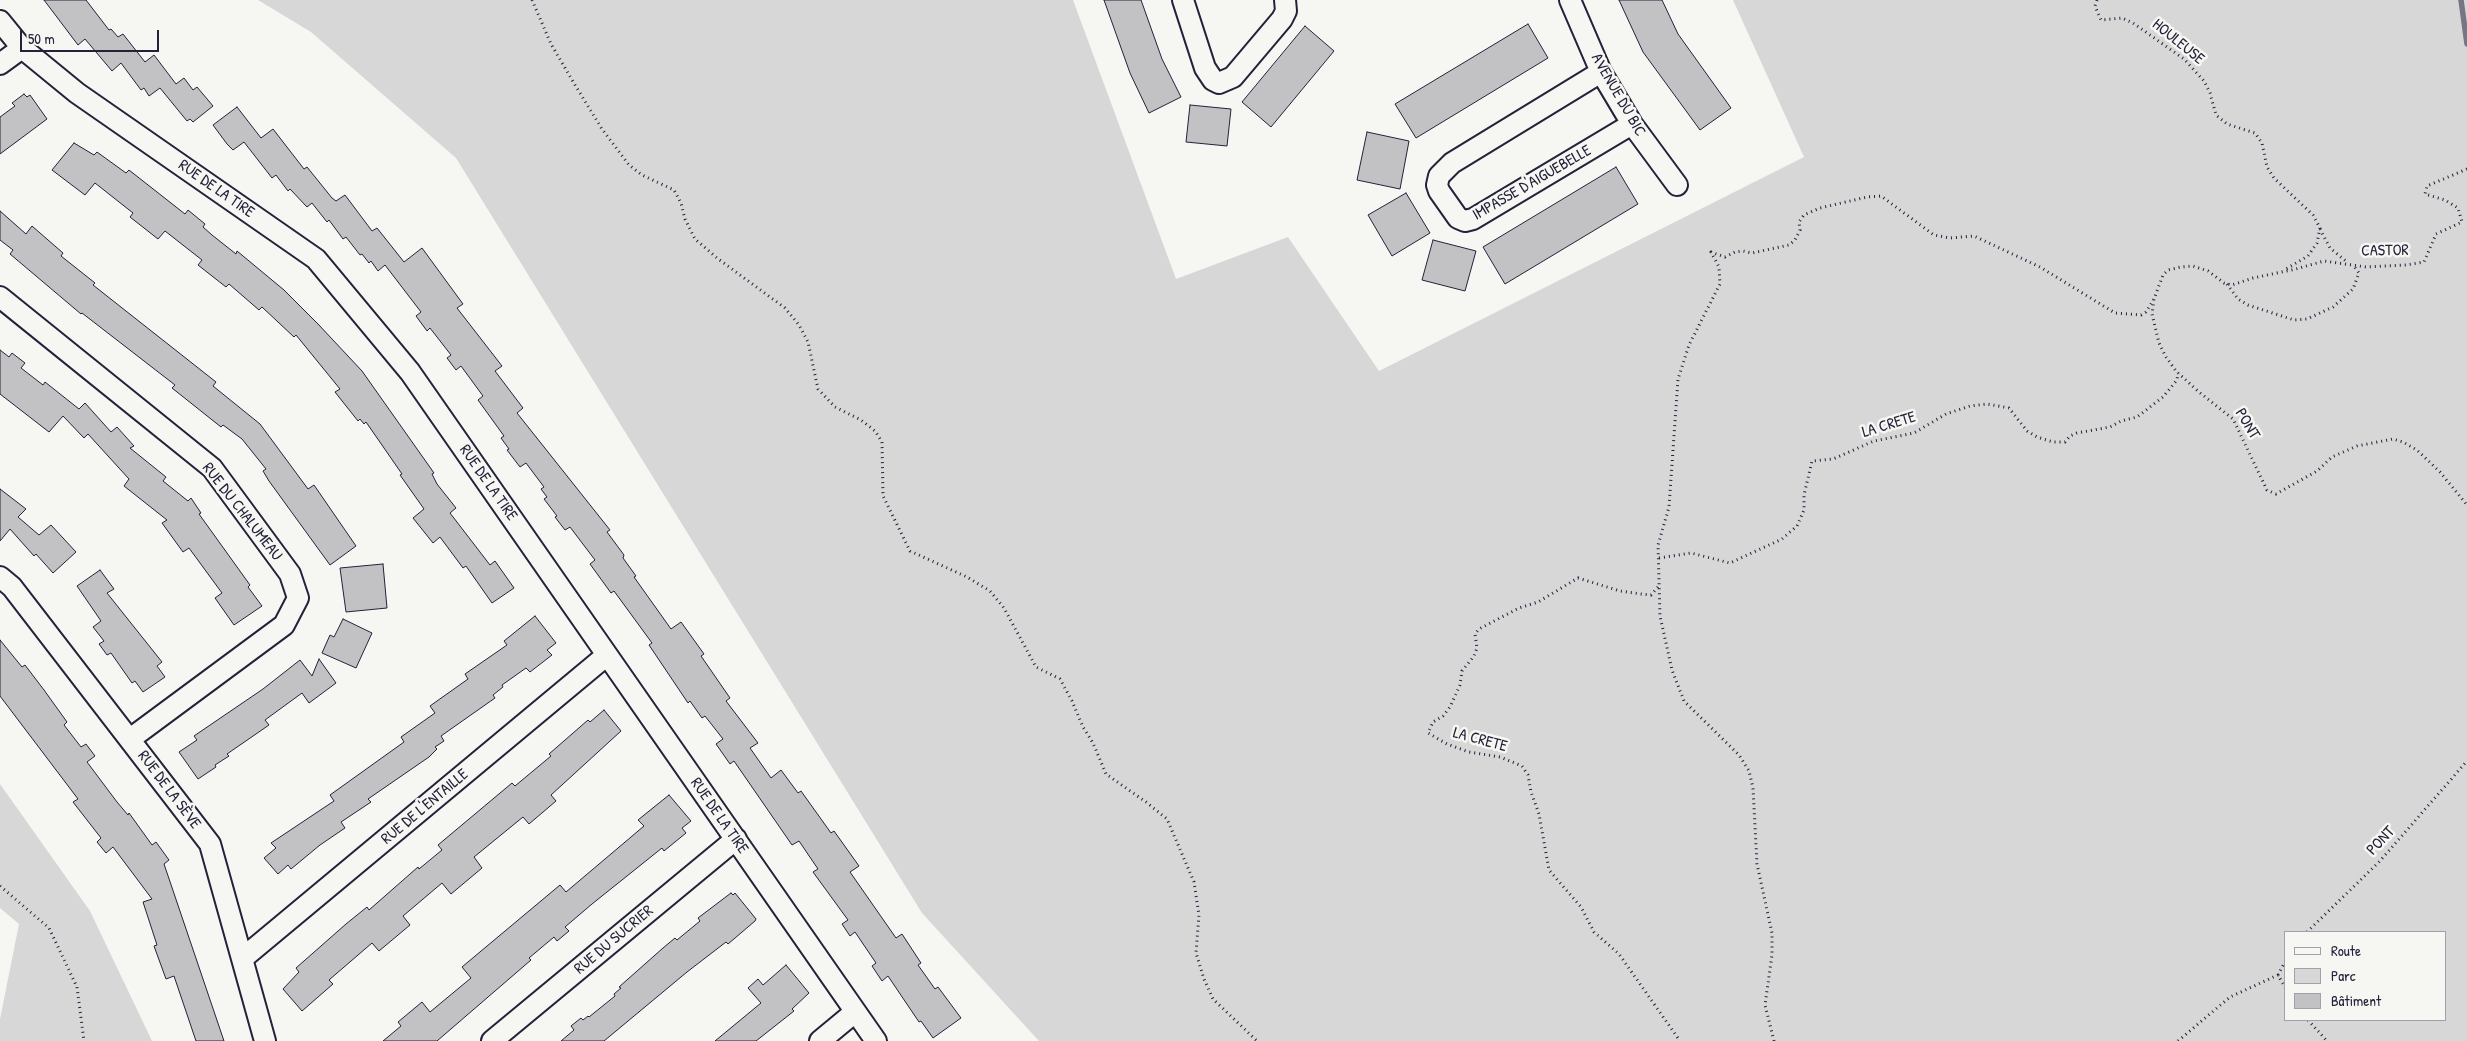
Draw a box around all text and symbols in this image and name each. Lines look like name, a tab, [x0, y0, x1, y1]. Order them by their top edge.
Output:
street label: HOULEUSE	[2148, 15, 2208, 69]
scale bar	[22, 20, 161, 52]
text: 50 m	[28, 28, 55, 49]
street label: AVENUE DU BIC	[1587, 50, 1649, 140]
street label: IMPASSE D'AIGUEBELLE	[1469, 141, 1595, 225]
street label: RUE DE LA TIRE	[174, 156, 258, 222]
street label: CASTOR	[2361, 241, 2409, 261]
street label: PONT	[2230, 405, 2264, 443]
street label: LA CRETE	[1860, 408, 1918, 442]
street label: RUE DE LA TIRE	[455, 441, 521, 525]
street label: RUE DU CHALUMEAU	[198, 459, 286, 565]
street label: LA CRETE	[1451, 724, 1509, 756]
street label: RUE DE LA SÈVE	[133, 747, 205, 833]
street label: RUE DE L'ENTAILLE	[378, 765, 472, 849]
street label: RUE DE LA TIRE	[686, 774, 752, 858]
street label: PONT	[2363, 823, 2399, 859]
street label: RUE DU SUCRIER	[571, 901, 657, 979]
legend	[2284, 931, 2447, 1021]
text: Route	[2331, 940, 2361, 961]
text: Parc	[2331, 965, 2356, 986]
text: Bâtiment	[2331, 990, 2381, 1011]

